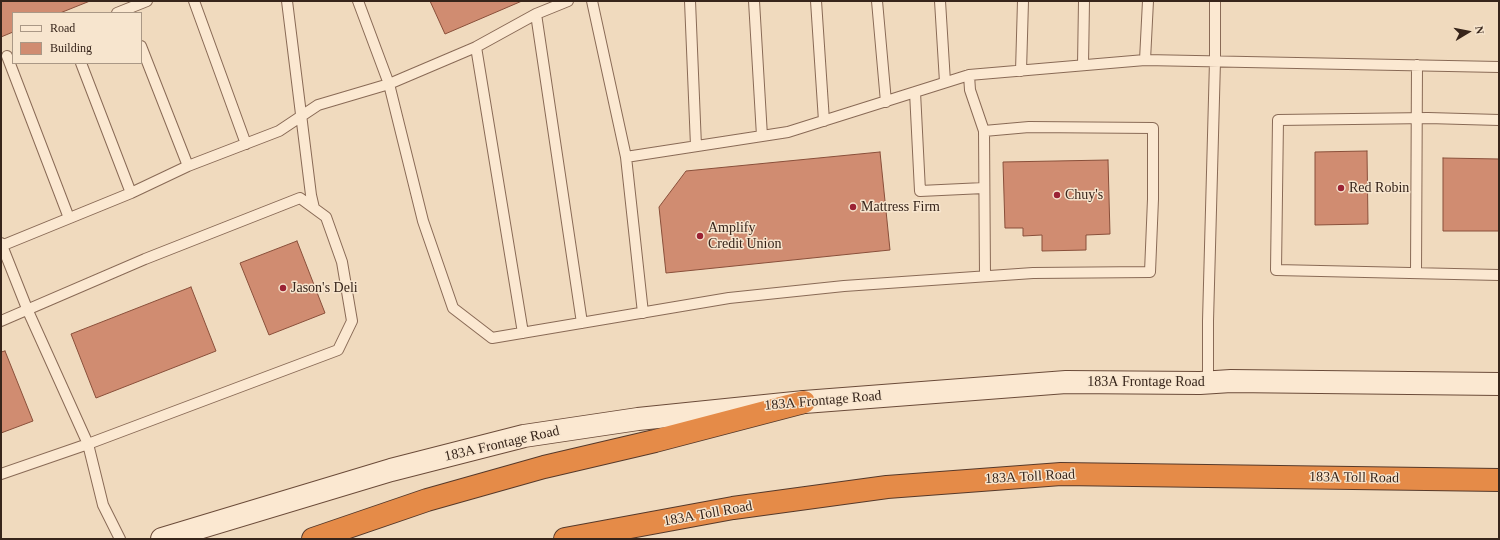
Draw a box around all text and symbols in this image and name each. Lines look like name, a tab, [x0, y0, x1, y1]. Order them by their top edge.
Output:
legend	[12, 12, 142, 64]
north arrow	[1448, 12, 1488, 52]
text: Road	[50, 21, 75, 35]
text: N	[1473, 25, 1486, 35]
text: Building	[50, 41, 92, 55]
place label: Red Robin	[1349, 180, 1409, 196]
marker: Red Robin	[1336, 183, 1346, 193]
place label: Chuy's	[1065, 187, 1103, 203]
marker: Chuy's	[1052, 190, 1062, 200]
place label: Mattress Firm	[861, 199, 940, 215]
marker: Mattress Firm	[848, 202, 858, 212]
place label: Amplify Credit Union	[708, 220, 781, 252]
marker: Amplify Credit Union	[695, 231, 705, 241]
place label: Jason's Deli	[291, 280, 358, 296]
marker: Jason's Deli	[278, 283, 288, 293]
street label: 183A Frontage Road	[1087, 374, 1205, 390]
street label: 183A Frontage Road	[764, 388, 882, 414]
street label: 183A Frontage Road	[443, 423, 561, 465]
street label: 183A Toll Road	[985, 466, 1075, 488]
street label: 183A Toll Road	[1309, 469, 1399, 487]
street label: 183A Toll Road	[662, 498, 754, 530]

